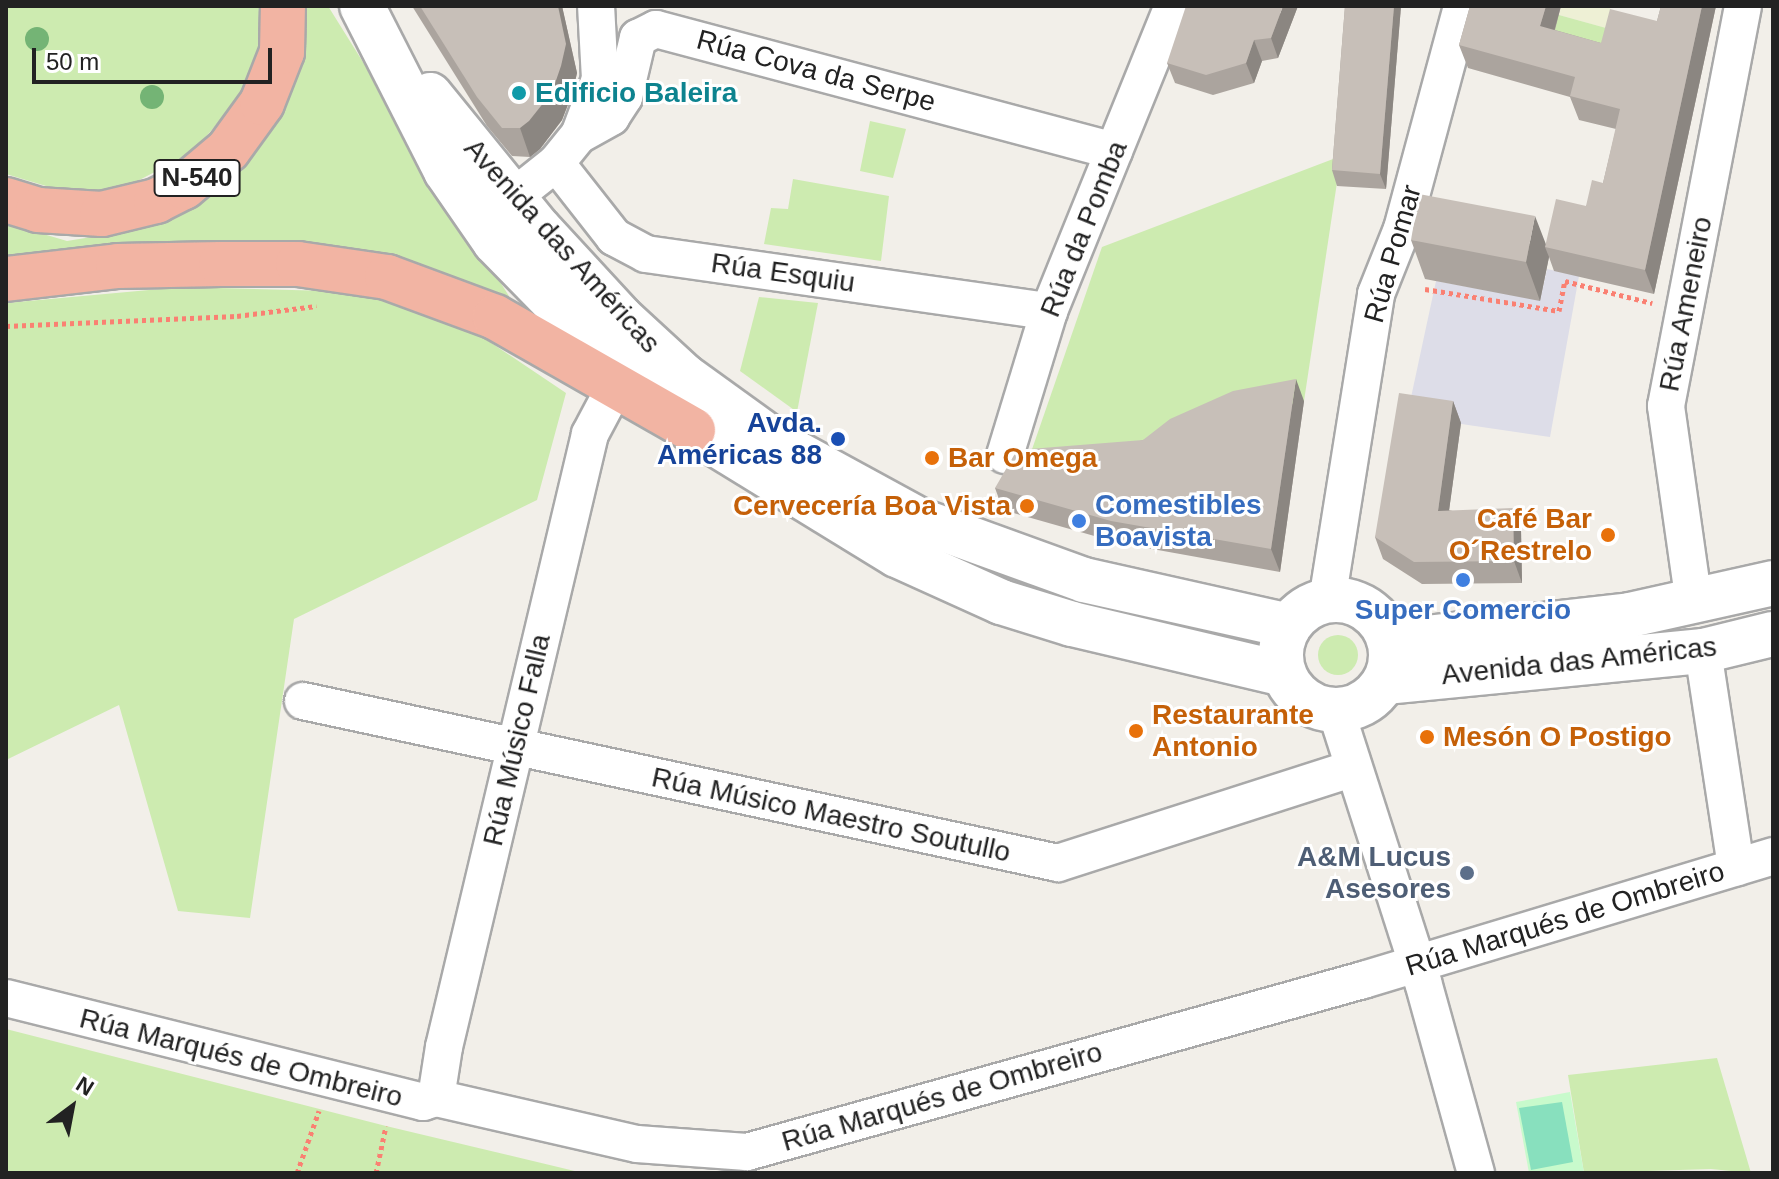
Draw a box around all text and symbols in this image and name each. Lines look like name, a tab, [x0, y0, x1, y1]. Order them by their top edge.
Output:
street label: Rúa Cova da Serpe	[693, 23, 939, 119]
scale bar	[36, 32, 276, 82]
text: 50 m	[46, 48, 99, 75]
place label: Edificio Baleira	[535, 76, 737, 110]
marker: Edificio Baleira	[510, 84, 528, 102]
street label: Avenida das Américas	[456, 131, 668, 361]
street label: Rúa da Pomba	[1033, 136, 1135, 322]
road number: N-540	[153, 156, 241, 200]
street label: Rúa Pomar	[1357, 181, 1429, 327]
street label: Rúa Ameneiro	[1652, 213, 1720, 395]
street label: Rúa Esquiu	[709, 246, 857, 300]
place label: Avda. Américas 88	[657, 406, 822, 472]
marker: Avda. Américas 88	[829, 430, 847, 448]
place label: Bar Omega	[948, 441, 1097, 475]
marker: Bar Omega	[923, 449, 941, 467]
place label: Comestibles Boavista	[1095, 488, 1261, 554]
place label: Cervecería Boa Vista	[733, 489, 1011, 523]
marker: Cervecería Boa Vista	[1018, 497, 1036, 515]
place label: Café Bar O´Restrelo	[1449, 502, 1592, 568]
marker: Comestibles Boavista	[1070, 512, 1088, 530]
marker: Café Bar O´Restrelo	[1599, 526, 1617, 544]
marker: Super Comercio	[1454, 571, 1472, 589]
place label: Super Comercio	[1355, 593, 1571, 627]
street label: Avenida das Américas	[1439, 630, 1719, 692]
street label: Rúa Músico Falla	[476, 631, 558, 849]
place label: Restaurante Antonio	[1152, 698, 1314, 764]
place label: Mesón O Postigo	[1443, 720, 1672, 754]
marker: Restaurante Antonio	[1127, 722, 1145, 740]
marker: Mesón O Postigo	[1418, 728, 1436, 746]
street label: Rúa Músico Maestro Soutullo	[649, 761, 1013, 869]
place label: A&M Lucus Asesores	[1297, 840, 1451, 906]
street label: Rúa Marqués de Ombreiro	[1402, 854, 1728, 984]
marker: A&M Lucus Asesores	[1458, 864, 1476, 882]
street label: Rúa Marqués de Ombreiro	[76, 1002, 406, 1114]
street label: Rúa Marqués de Ombreiro	[778, 1035, 1106, 1159]
north arrow	[32, 1067, 112, 1147]
text: N	[72, 1071, 98, 1101]

